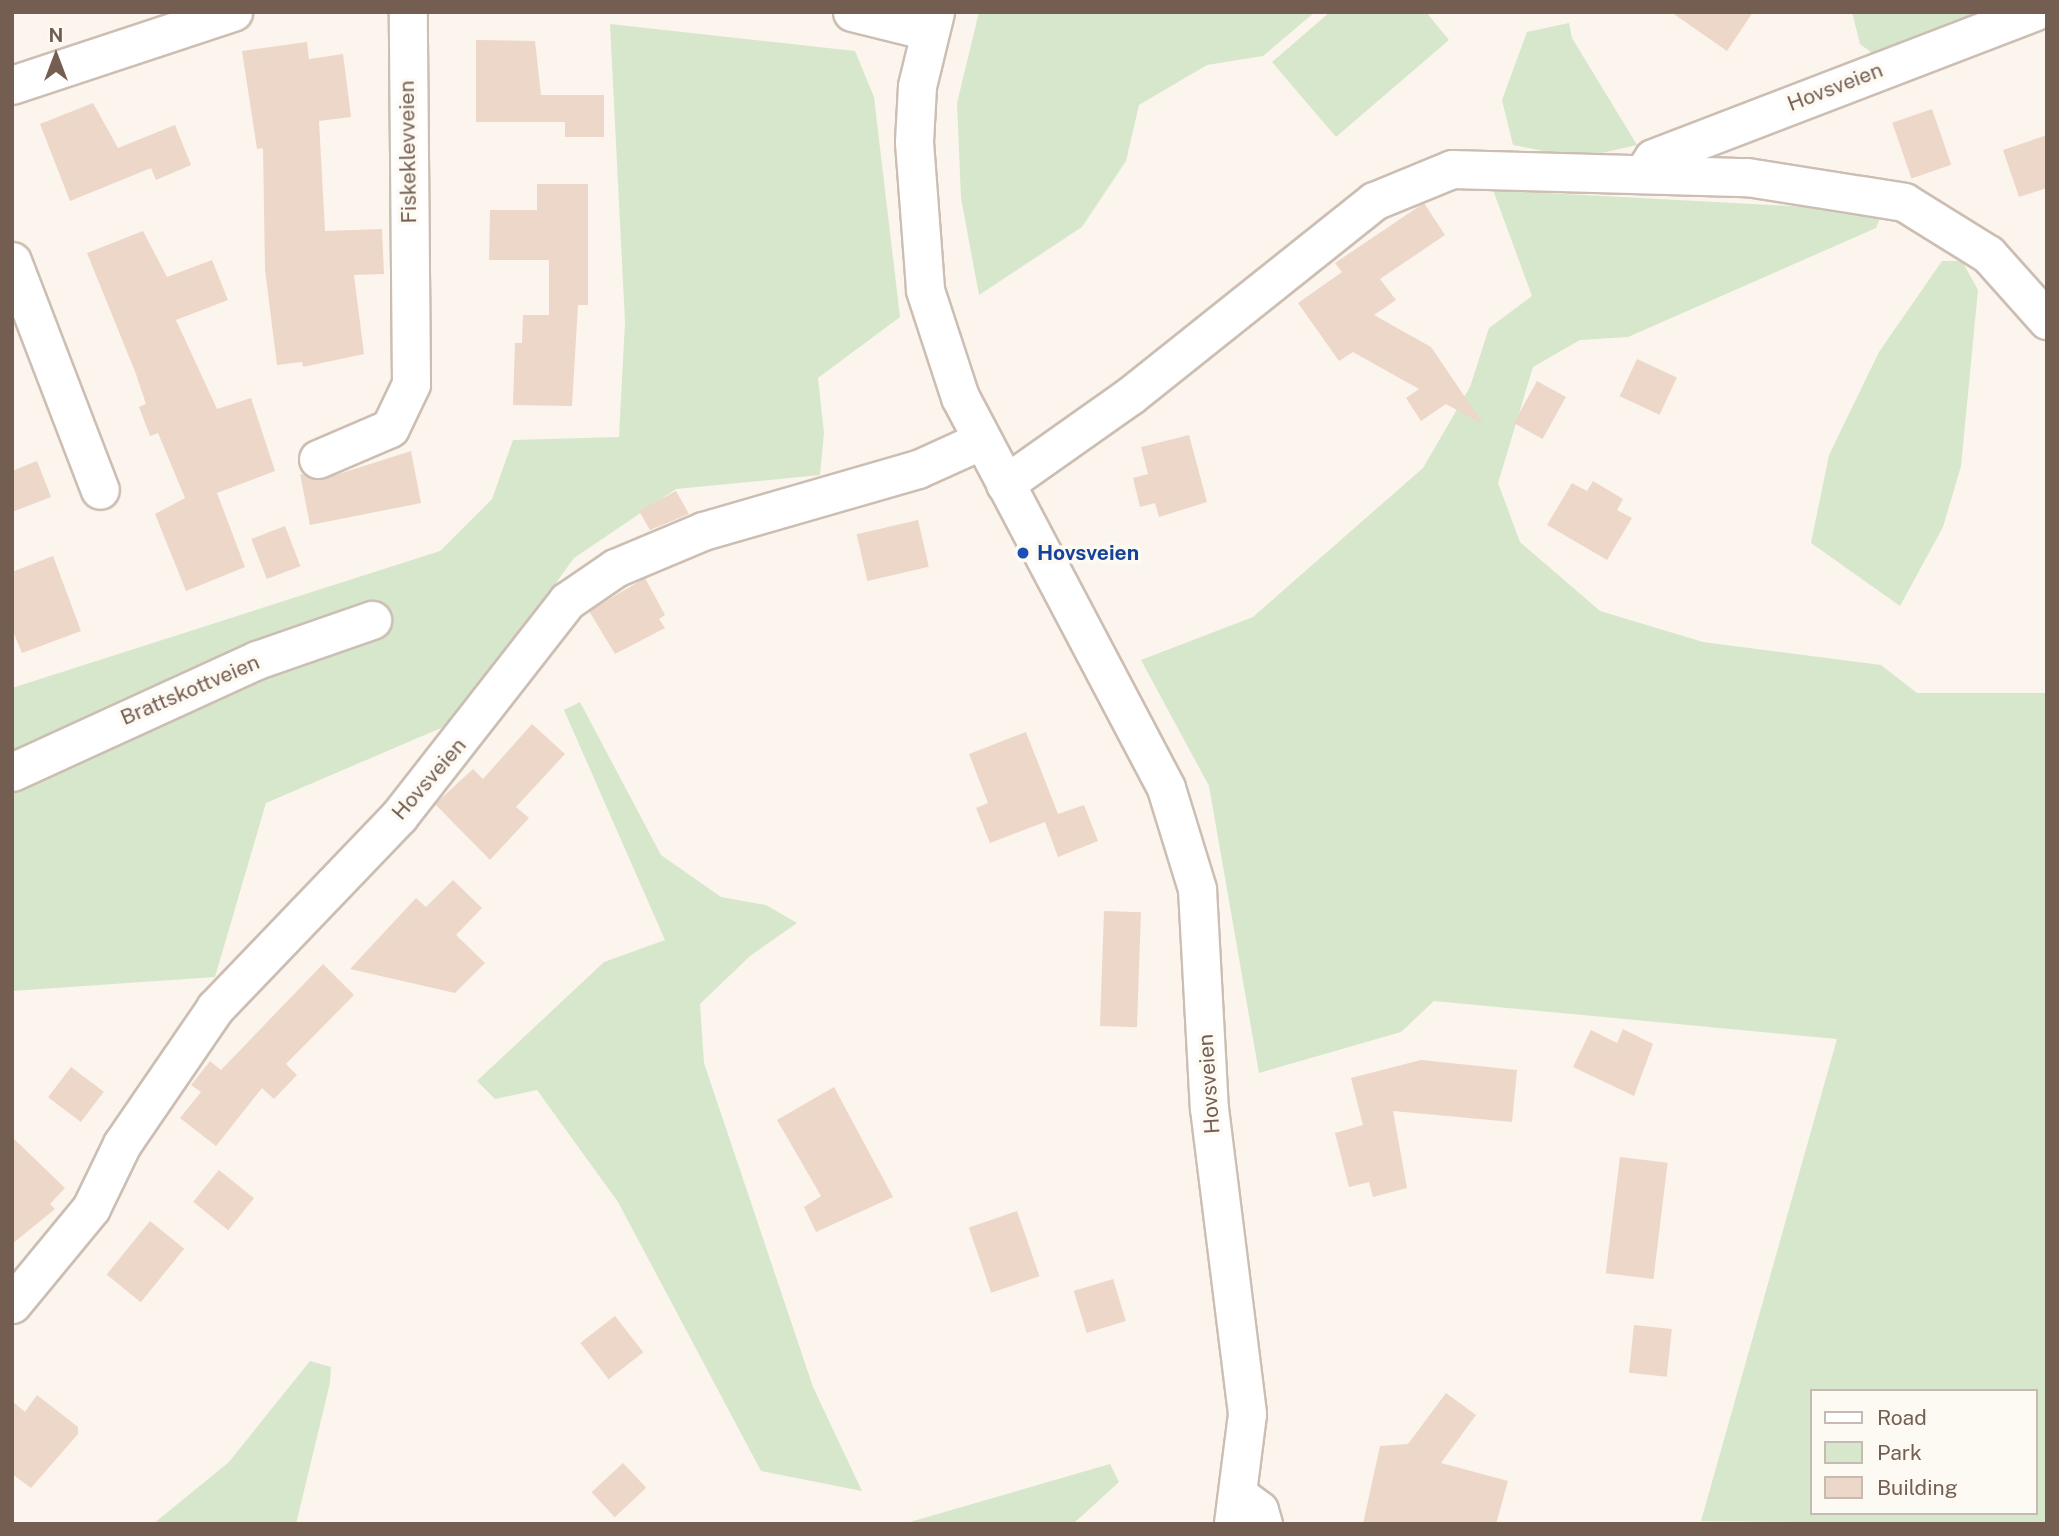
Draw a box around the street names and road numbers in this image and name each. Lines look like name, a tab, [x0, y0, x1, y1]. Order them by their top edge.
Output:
street label: Hovsveien	[1784, 57, 1886, 117]
street label: Fiskeklevveien	[394, 80, 422, 224]
street label: Brattskottveien	[117, 649, 263, 731]
street label: Hovsveien	[387, 733, 471, 825]
street label: Hovsveien	[1193, 1033, 1225, 1135]

